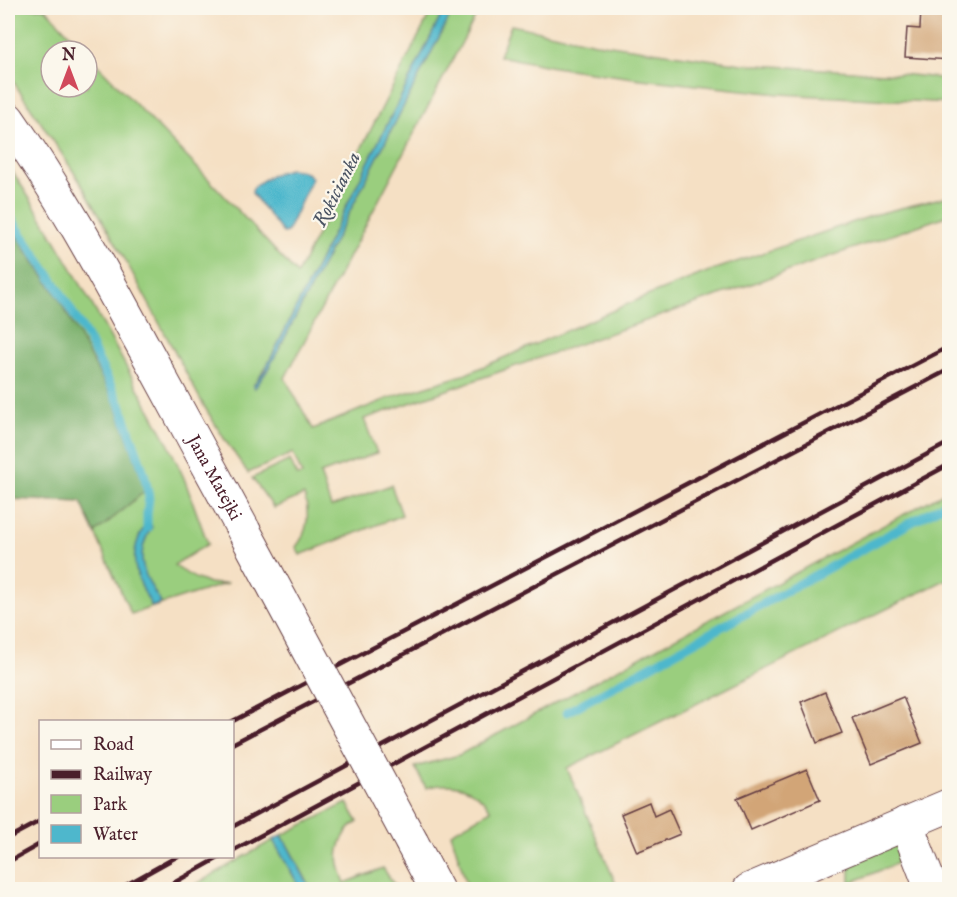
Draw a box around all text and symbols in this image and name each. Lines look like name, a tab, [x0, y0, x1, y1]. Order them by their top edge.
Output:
north arrow	[39, 39, 99, 99]
text: N	[61, 46, 76, 66]
water label: Rokicianka	[308, 148, 367, 231]
street label: Jana Matejki	[180, 430, 246, 525]
legend	[39, 720, 234, 858]
text: Road	[93, 734, 134, 757]
text: Railway	[93, 764, 152, 787]
text: Park	[93, 794, 128, 817]
text: Water	[93, 824, 138, 847]

